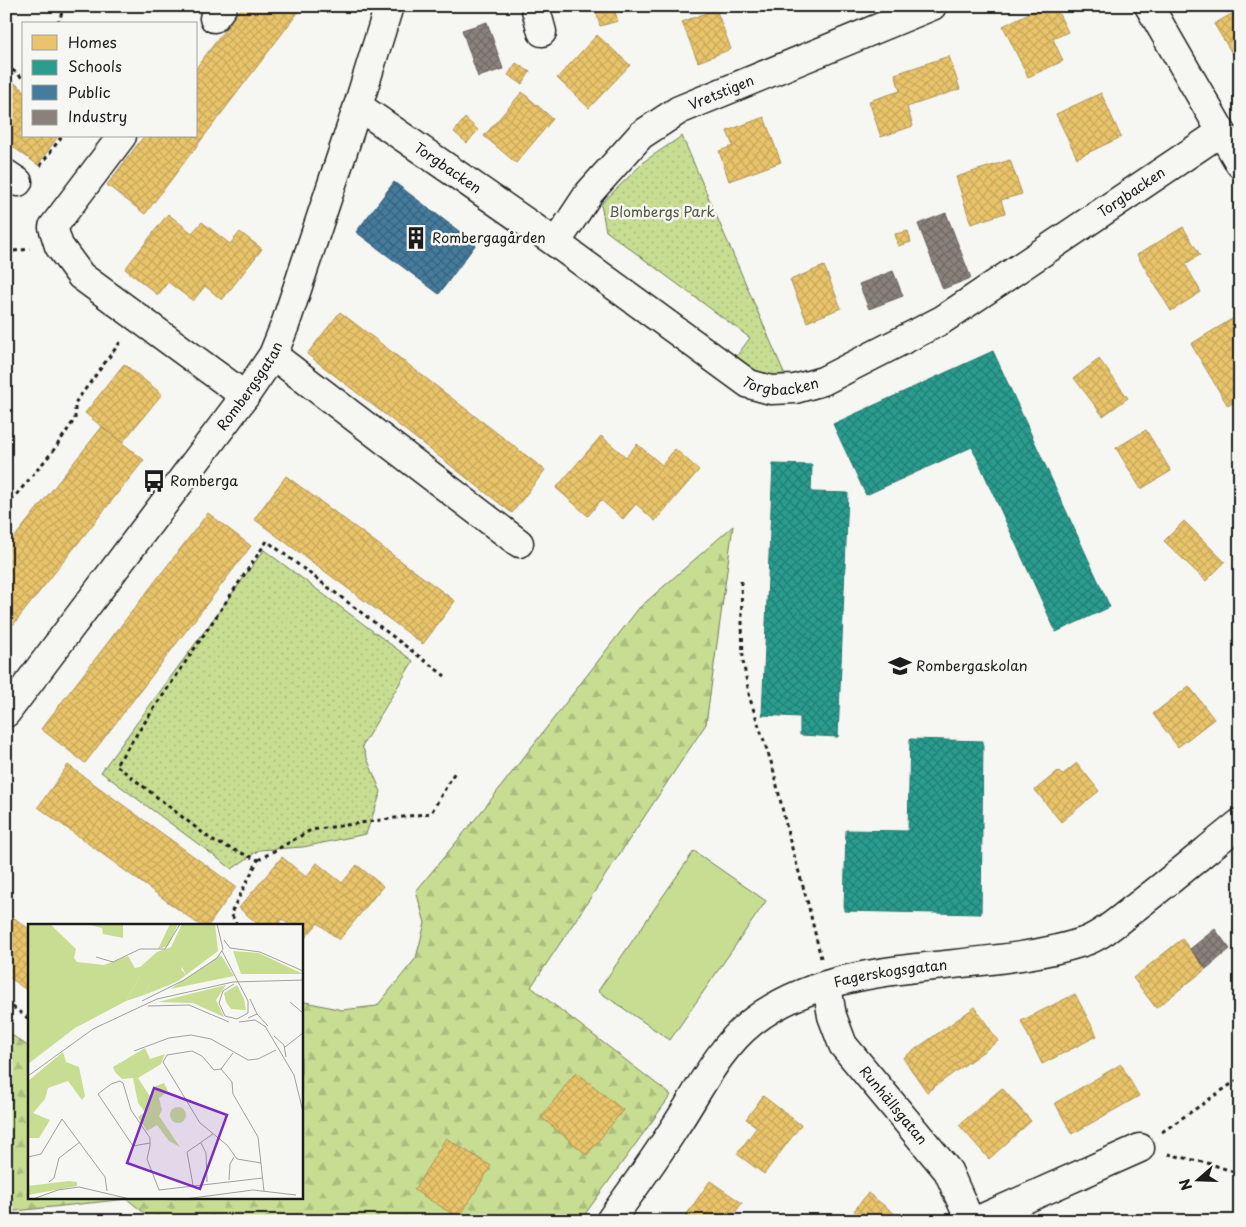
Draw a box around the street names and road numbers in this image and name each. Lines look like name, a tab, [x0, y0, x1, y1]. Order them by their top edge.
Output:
street label: Vretstigen	[685, 69, 757, 115]
street label: Torgbacken	[410, 137, 486, 198]
street label: Torgbacken	[1093, 162, 1169, 222]
street label: Rombergsgatan	[212, 338, 287, 435]
street label: Torgbacken	[738, 371, 821, 400]
street label: Fagerskogsgatan	[831, 954, 948, 992]
street label: Runhällsgatan	[855, 1061, 933, 1149]

